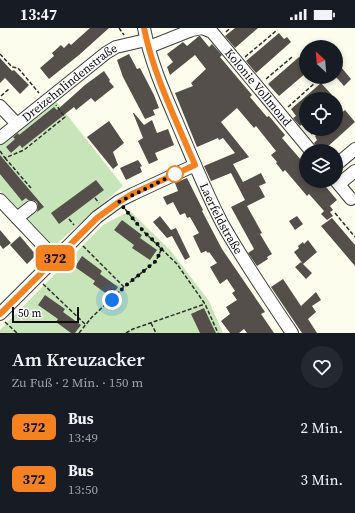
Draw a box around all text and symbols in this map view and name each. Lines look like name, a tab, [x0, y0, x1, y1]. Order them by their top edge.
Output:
text: 13:47	[20, 4, 57, 25]
street label: Dreizehnlindenstraße	[19, 40, 120, 125]
north arrow	[299, 40, 343, 84]
map controls	[299, 40, 343, 188]
street label: Kolonie Vollmond	[221, 45, 295, 130]
button: locate	[299, 92, 343, 136]
button: layers	[299, 144, 343, 188]
unlabelled marker	[166, 165, 184, 183]
street label: Laerfeldstraße	[196, 180, 246, 257]
line badge: 372	[32, 245, 78, 271]
text: 372	[44, 248, 66, 268]
your location	[102, 290, 122, 310]
scale bar	[12, 305, 79, 324]
text: 50 m	[18, 306, 41, 321]
text: Am Kreuzacker	[12, 346, 145, 372]
button: heart	[301, 346, 343, 388]
text: Zu Fuß · 2 Min. · 150 m	[12, 374, 143, 391]
text: Bus	[68, 408, 94, 429]
text: 372	[23, 417, 45, 437]
text: 2 Min.	[300, 417, 343, 438]
text: 13:49	[68, 429, 98, 446]
text: Bus	[68, 460, 94, 481]
text: 372	[23, 469, 45, 489]
text: 3 Min.	[300, 469, 343, 490]
text: 13:50	[68, 481, 98, 498]

